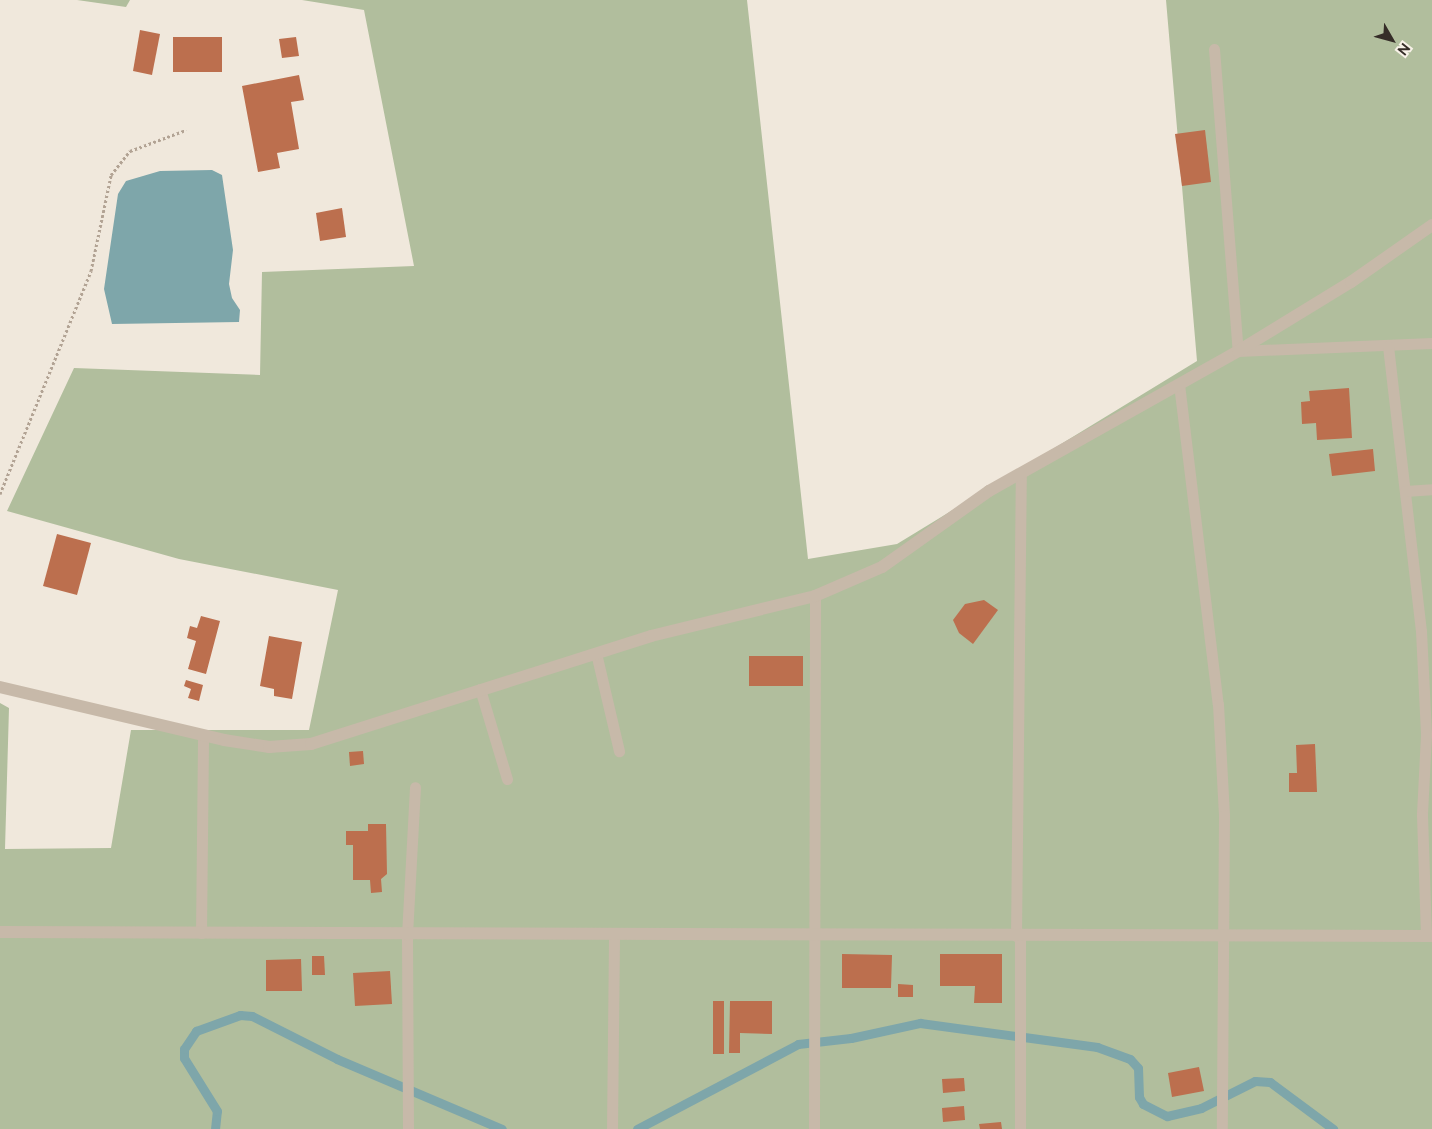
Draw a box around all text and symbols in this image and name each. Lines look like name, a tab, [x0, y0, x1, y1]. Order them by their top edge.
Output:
north arrow	[1367, 15, 1417, 65]
text: N	[1394, 40, 1413, 58]

